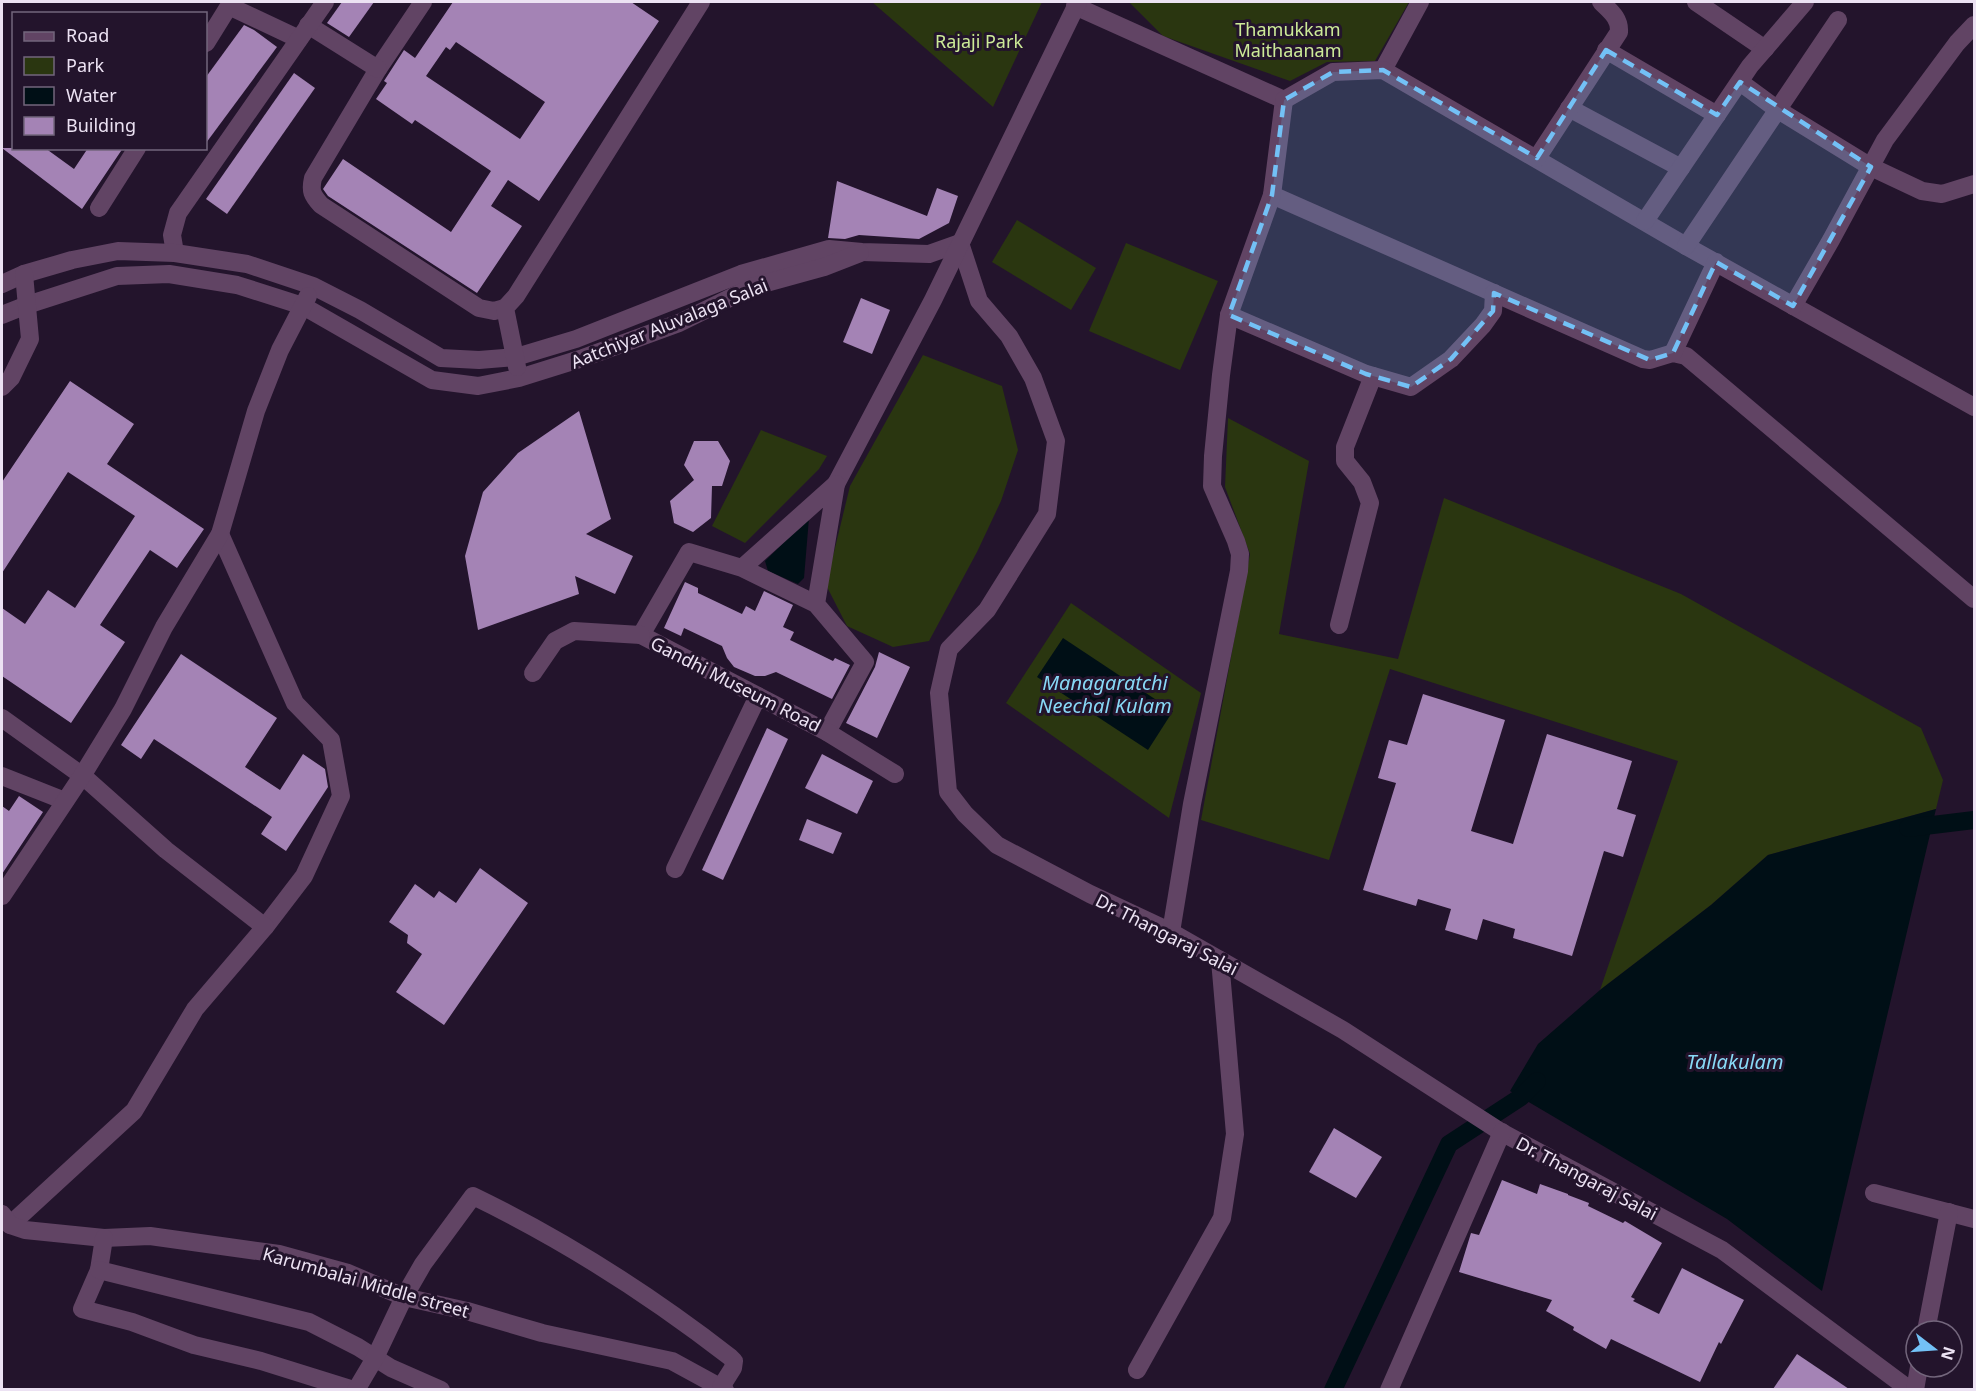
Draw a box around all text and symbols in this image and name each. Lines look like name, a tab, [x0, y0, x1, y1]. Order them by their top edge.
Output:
legend	[12, 12, 207, 150]
park label: Thamukkam Maithaanam	[1235, 17, 1341, 62]
text: Road	[66, 23, 109, 47]
park label: Rajaji Park	[935, 29, 1023, 53]
text: Park	[66, 53, 104, 77]
text: Water	[66, 83, 117, 107]
text: Building	[66, 113, 136, 137]
street label: Aatchiyar Aluvalaga Salai	[567, 272, 771, 374]
street label: Gandhi Museum Road	[647, 631, 825, 737]
water label: Managaratchi Neechal Kulam	[1038, 669, 1172, 719]
street label: Dr. Thangaraj Salai	[1092, 888, 1242, 980]
water label: Tallakulam	[1687, 1048, 1783, 1075]
street label: Dr. Thangaraj Salai	[1512, 1131, 1662, 1225]
street label: Karumbalai Middle street	[260, 1241, 472, 1323]
north arrow	[1904, 1319, 1964, 1379]
text: N	[1936, 1344, 1961, 1363]

